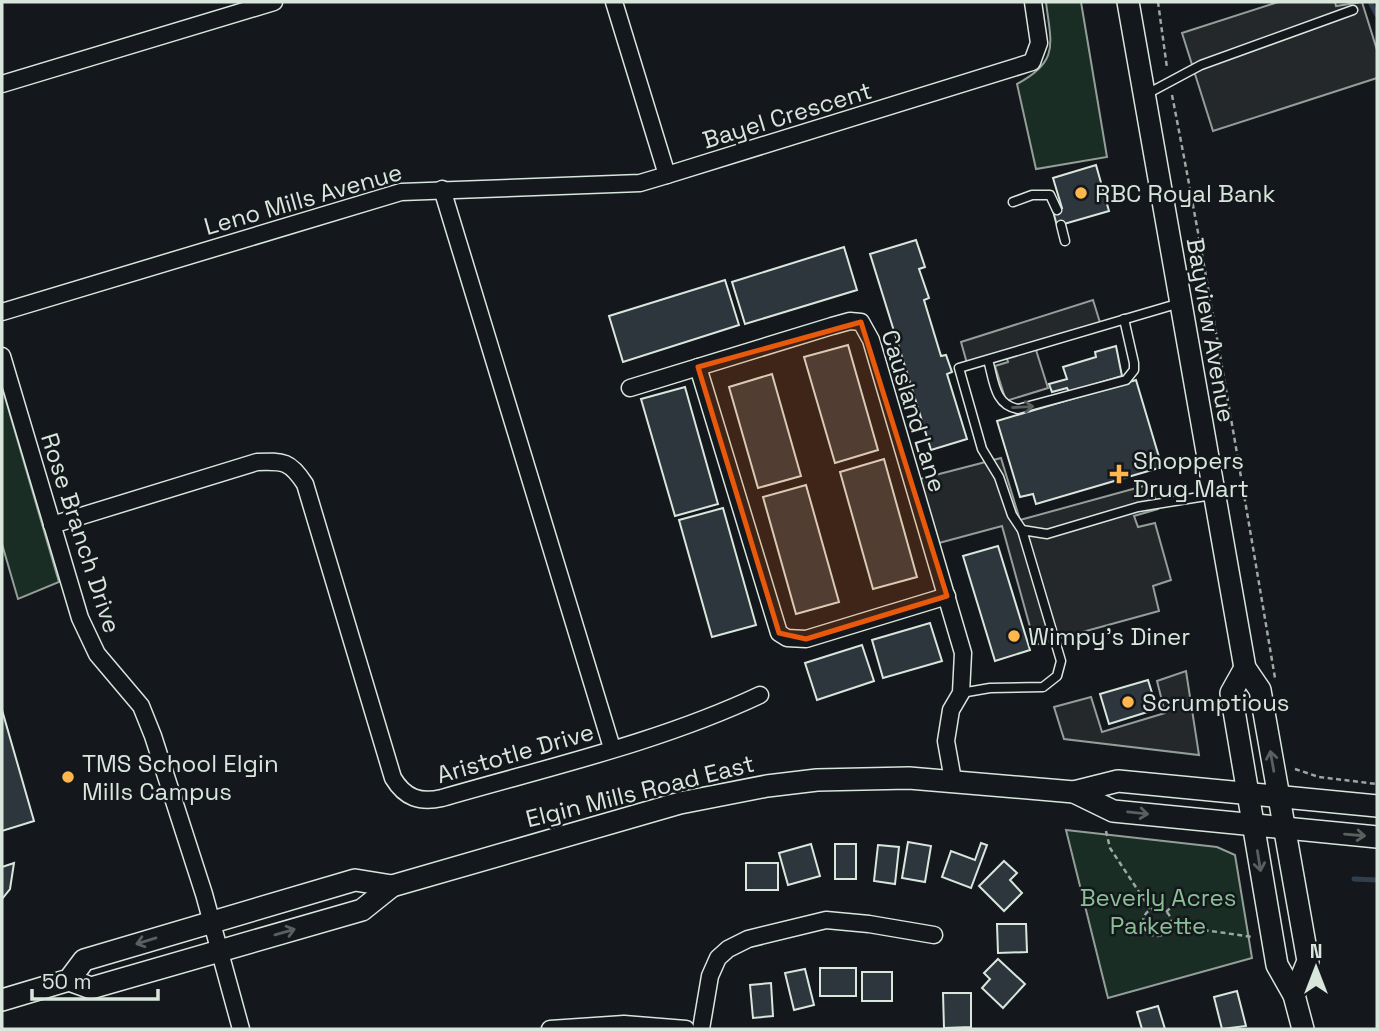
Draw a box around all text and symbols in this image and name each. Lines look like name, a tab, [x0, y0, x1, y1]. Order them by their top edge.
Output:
street label: Bayel Crescent	[699, 75, 875, 155]
street label: Leno Mills Avenue	[200, 156, 406, 242]
place label: RBC Royal Bank	[1095, 178, 1275, 209]
marker: RBC Royal Bank	[1073, 185, 1089, 201]
street label: Bayview Avenue	[1180, 235, 1242, 425]
street label: Causland Lane	[875, 326, 953, 496]
one-way arrow	[1011, 401, 1034, 414]
street label: Rose Branch Drive	[34, 429, 128, 637]
place label: Shoppers Drug Mart	[1133, 445, 1249, 504]
marker: Shoppers Drug Mart	[1111, 466, 1127, 482]
place label: Wimpy's Diner	[1028, 621, 1190, 652]
marker: Wimpy's Diner	[1006, 628, 1022, 644]
place label: Scrumptious	[1142, 687, 1290, 718]
marker: Scrumptious	[1120, 694, 1136, 710]
street label: Aristotle Drive	[433, 716, 597, 790]
place label: TMS School Elgin Mills Campus	[82, 748, 279, 807]
street label: Elgin Mills Road East	[522, 748, 758, 834]
one-way arrow	[1265, 751, 1278, 773]
marker: TMS School Elgin Mills Campus	[60, 769, 76, 785]
one-way arrow	[1126, 807, 1149, 820]
one-way arrow	[1343, 829, 1366, 842]
one-way arrow	[1253, 849, 1266, 872]
park label: Beverly Acres Parkette	[1080, 882, 1236, 941]
one-way arrow	[273, 925, 295, 938]
north arrow	[1281, 933, 1351, 1003]
one-way arrow	[135, 936, 157, 948]
text: N	[1310, 939, 1322, 964]
scale bar	[32, 958, 158, 1002]
text: 50 m	[42, 968, 92, 995]

